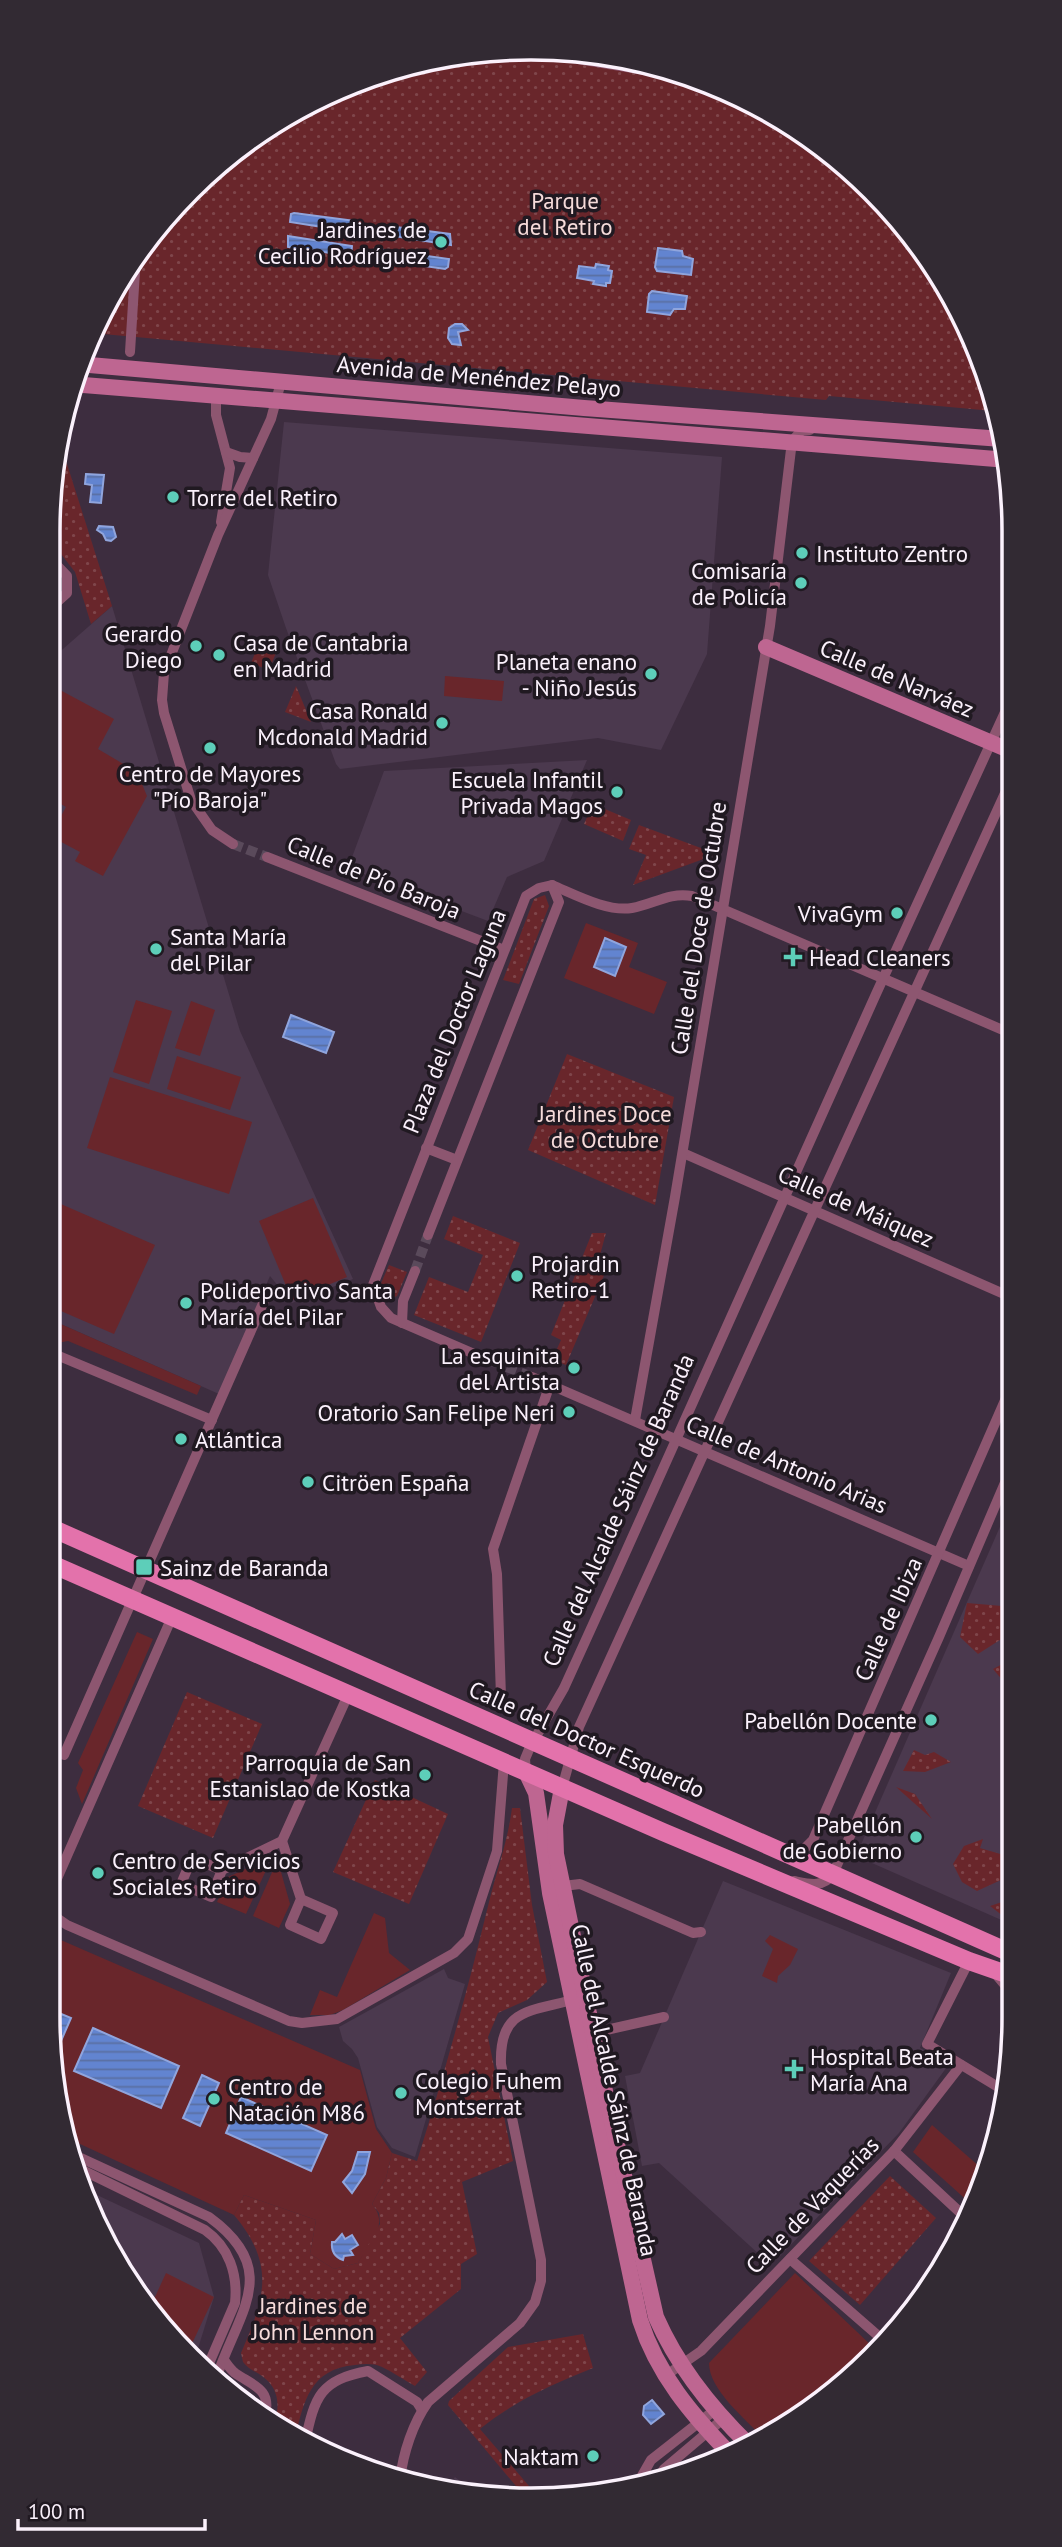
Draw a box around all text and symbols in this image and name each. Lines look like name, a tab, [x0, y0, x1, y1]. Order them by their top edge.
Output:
park label: Parque del Retiro	[517, 186, 613, 241]
place label: Jardines de Cecilio Rodríguez	[258, 215, 427, 270]
marker: Jardines de Cecilio Rodríguez	[433, 234, 449, 250]
street label: Avenida de Menéndez Pelayo	[336, 349, 622, 403]
place label: Torre del Retiro	[187, 483, 338, 512]
marker: Torre del Retiro	[165, 489, 181, 505]
place label: Instituto Zentro	[816, 539, 968, 568]
marker: Instituto Zentro	[794, 545, 810, 561]
place label: Comisaría de Policía	[691, 556, 787, 611]
marker: Comisaría de Policía	[793, 575, 809, 591]
place label: Gerardo Diego	[104, 619, 182, 674]
place label: Casa de Cantabria en Madrid	[233, 628, 408, 683]
street label: Calle de Narváez	[816, 633, 978, 723]
marker: Gerardo Diego	[188, 638, 204, 654]
marker: Casa de Cantabria en Madrid	[211, 647, 227, 663]
place label: Planeta enano - Niño Jesús	[496, 647, 637, 702]
marker: Planeta enano - Niño Jesús	[643, 666, 659, 682]
place label: Casa Ronald Mcdonald Madrid	[257, 696, 428, 751]
marker: Casa Ronald Mcdonald Madrid	[434, 715, 450, 731]
marker: Centro de Mayores "Pío Baroja"	[202, 740, 218, 756]
place label: Centro de Mayores "Pío Baroja"	[119, 759, 301, 814]
place label: Escuela Infantil Privada Magos	[451, 765, 603, 820]
marker: Escuela Infantil Privada Magos	[609, 784, 625, 800]
street label: Calle del Doce de Octubre	[664, 799, 732, 1057]
street label: Calle de Pío Baroja	[283, 829, 465, 925]
place label: VivaGym	[797, 899, 883, 928]
street label: Plaza del Doctor Laguna	[396, 905, 512, 1137]
marker: VivaGym	[889, 905, 905, 921]
place label: Santa María del Pilar	[170, 922, 287, 977]
marker: Santa María del Pilar	[148, 941, 164, 957]
place label: Head Cleaners	[809, 943, 951, 972]
marker: Head Cleaners	[783, 947, 803, 967]
park label: Jardines Doce de Octubre	[537, 1099, 672, 1154]
street label: Calle de Máiquez	[773, 1159, 939, 1253]
place label: Projardin Retiro-1	[531, 1249, 620, 1304]
marker: Projardin Retiro-1	[509, 1268, 525, 1284]
place label: Polideportivo Santa María del Pilar	[200, 1276, 393, 1331]
marker: Polideportivo Santa María del Pilar	[178, 1295, 194, 1311]
place label: La esquinita del Artista	[441, 1341, 560, 1396]
street label: Calle del Alcalde Sáinz de Baranda	[536, 1349, 700, 1671]
marker: La esquinita del Artista	[566, 1360, 582, 1376]
place label: Oratorio San Felipe Neri	[318, 1398, 555, 1427]
marker: Oratorio San Felipe Neri	[561, 1404, 577, 1420]
street label: Calle de Antonio Arias	[682, 1408, 892, 1520]
place label: Atlántica	[195, 1425, 282, 1454]
marker: Atlántica	[173, 1431, 189, 1447]
place label: Citröen España	[322, 1468, 470, 1497]
marker: Citröen España	[300, 1474, 316, 1490]
place label: Sainz de Baranda	[160, 1553, 329, 1582]
street label: Calle de Ibiza	[848, 1553, 928, 1685]
marker: Sainz de Baranda	[134, 1557, 154, 1577]
street label: Calle del Doctor Esquerdo	[465, 1674, 709, 1804]
place label: Pabellón Docente	[744, 1706, 917, 1735]
marker: Pabellón Docente	[923, 1712, 939, 1728]
place label: Parroquia de San Estanislao de Kostka	[209, 1748, 411, 1803]
marker: Parroquia de San Estanislao de Kostka	[417, 1767, 433, 1783]
place label: Pabellón de Gobierno	[782, 1810, 902, 1865]
marker: Pabellón de Gobierno	[908, 1829, 924, 1845]
place label: Centro de Servicios Sociales Retiro	[112, 1846, 300, 1901]
marker: Centro de Servicios Sociales Retiro	[90, 1865, 106, 1881]
street label: Calle del Alcalde Sáinz de Baranda	[566, 1921, 664, 2259]
place label: Hospital Beata María Ana	[810, 2042, 954, 2097]
marker: Hospital Beata María Ana	[784, 2059, 804, 2079]
place label: Colegio Fuhem Montserrat	[415, 2066, 562, 2121]
place label: Centro de Natación M86	[228, 2072, 365, 2127]
marker: Colegio Fuhem Montserrat	[393, 2085, 409, 2101]
marker: Centro de Natación M86	[206, 2091, 222, 2107]
street label: Calle de Vaquerías	[739, 2130, 885, 2280]
park label: Jardines de John Lennon	[251, 2291, 374, 2346]
place label: Naktam	[503, 2442, 579, 2471]
marker: Naktam	[585, 2448, 601, 2464]
scale bar	[18, 2488, 205, 2532]
text: 100 m	[28, 2498, 85, 2525]

